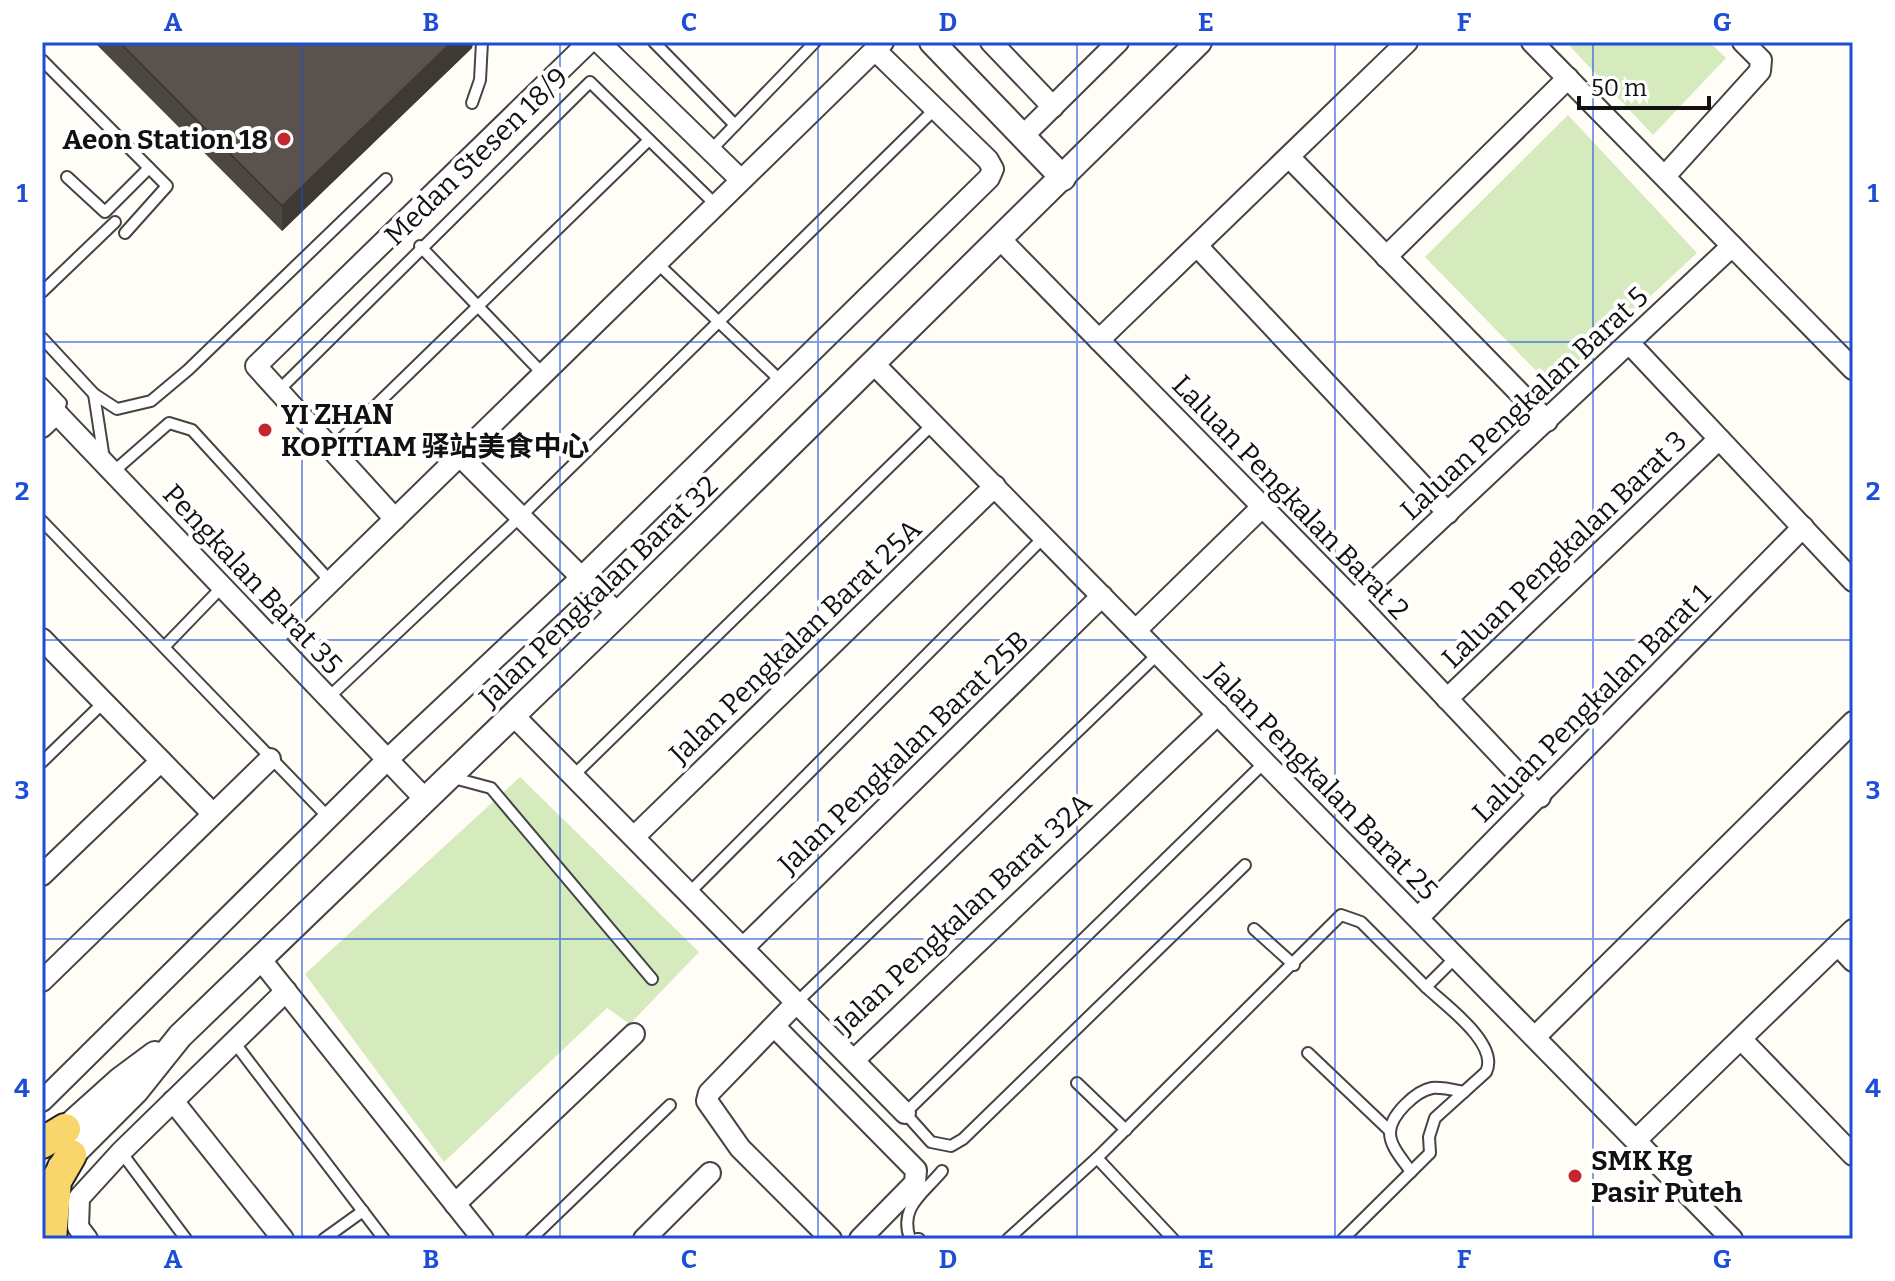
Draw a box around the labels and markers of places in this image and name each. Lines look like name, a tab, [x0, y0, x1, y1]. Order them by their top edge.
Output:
place label: Aeon Station 18	[63, 123, 268, 156]
marker: Aeon Station 18	[275, 130, 293, 148]
place label: YI ZHAN KOPITIAM 驿站美食中心	[281, 398, 590, 463]
marker: YI ZHAN KOPITIAM 驿站美食中心	[256, 421, 274, 439]
place label: SMK Kg Pasir Puteh	[1591, 1144, 1743, 1209]
marker: SMK Kg Pasir Puteh	[1566, 1167, 1584, 1185]

